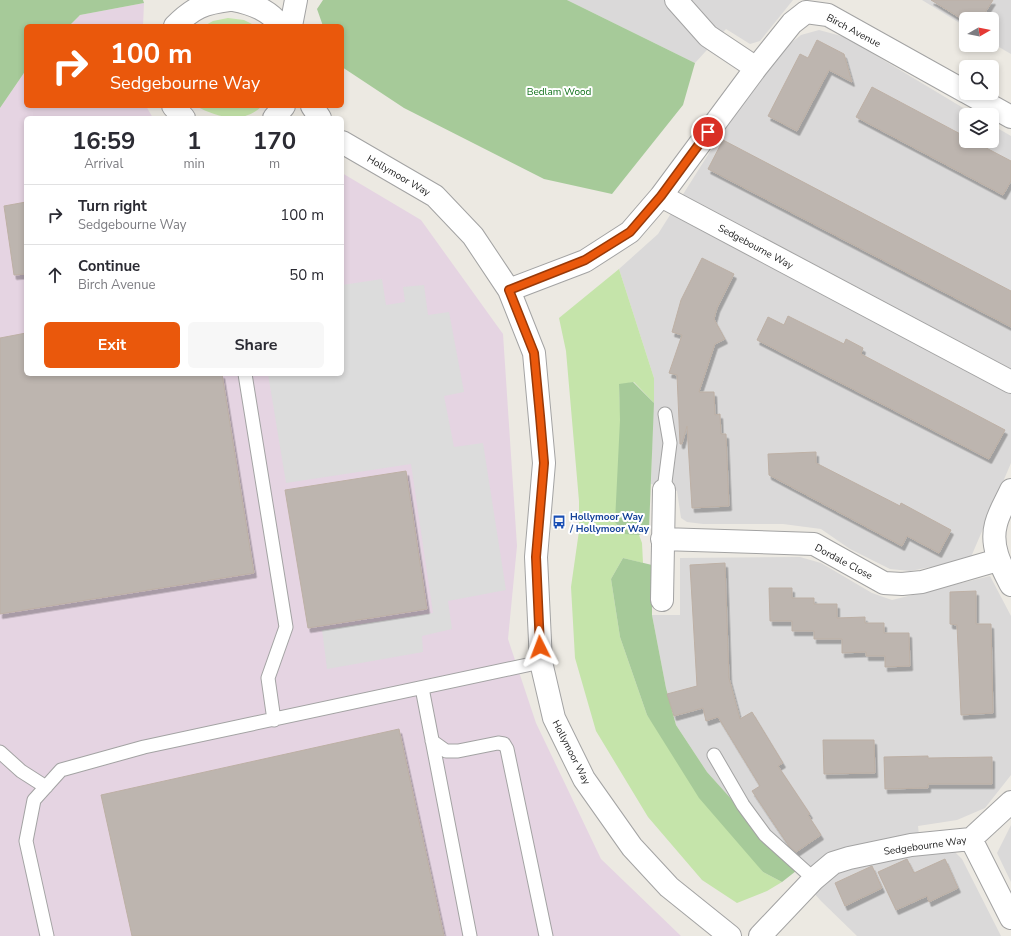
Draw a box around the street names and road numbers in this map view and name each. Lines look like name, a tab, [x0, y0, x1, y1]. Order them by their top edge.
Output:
street label: Birch Avenue	[824, 11, 883, 51]
street label: Hollymoor Way	[364, 152, 433, 200]
street label: Sedgebourne Way	[715, 221, 796, 273]
street label: Dordale Close	[812, 541, 875, 583]
street label: Hollymoor Way	[549, 718, 594, 788]
street label: Sedgebourne Way	[883, 833, 968, 859]

